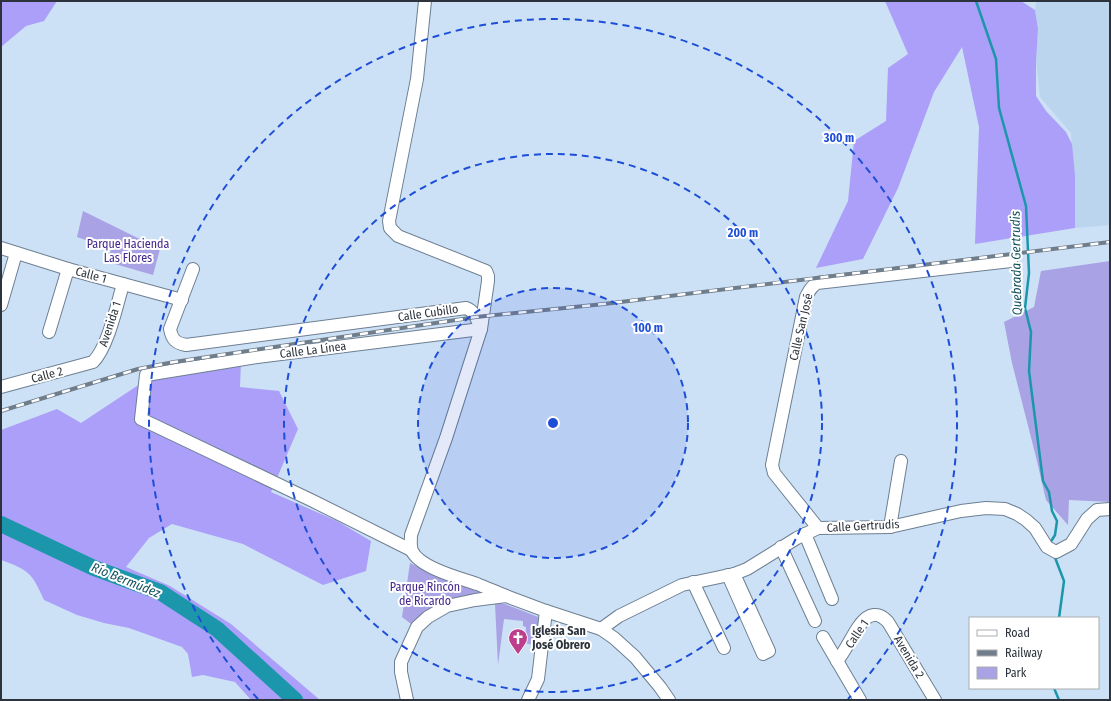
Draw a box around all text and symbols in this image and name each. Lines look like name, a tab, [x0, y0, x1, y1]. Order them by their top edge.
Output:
text: 300 m	[823, 131, 854, 145]
water label: Quebrada Gertrudis	[1008, 210, 1024, 315]
text: 200 m	[727, 226, 758, 240]
park label: Parque Hacienda Las Flores	[87, 237, 169, 265]
street label: Calle 1	[74, 264, 108, 286]
street label: Calle San José	[786, 292, 816, 362]
street label: Avenida 1	[96, 300, 124, 348]
street label: Calle Cubillo	[397, 302, 459, 324]
text: 100 m	[633, 321, 663, 335]
street label: Calle La Línea	[279, 339, 347, 361]
street label: Calle 2	[30, 364, 64, 386]
centre of rings	[546, 416, 560, 430]
street label: Calle Gertrudis	[826, 517, 900, 535]
water label: Río Bermúdez	[89, 559, 163, 601]
park label: Parque Rincón de Ricardo	[390, 580, 460, 608]
street label: Calle 1	[842, 617, 872, 651]
legend	[969, 617, 1099, 689]
place label: Iglesia San José Obrero	[531, 624, 591, 652]
text: Road	[1005, 626, 1030, 640]
church icon: Iglesia San José Obrero	[507, 627, 529, 655]
street label: Avenida 2	[891, 633, 927, 681]
text: Railway	[1005, 646, 1043, 660]
text: Park	[1005, 666, 1027, 680]

